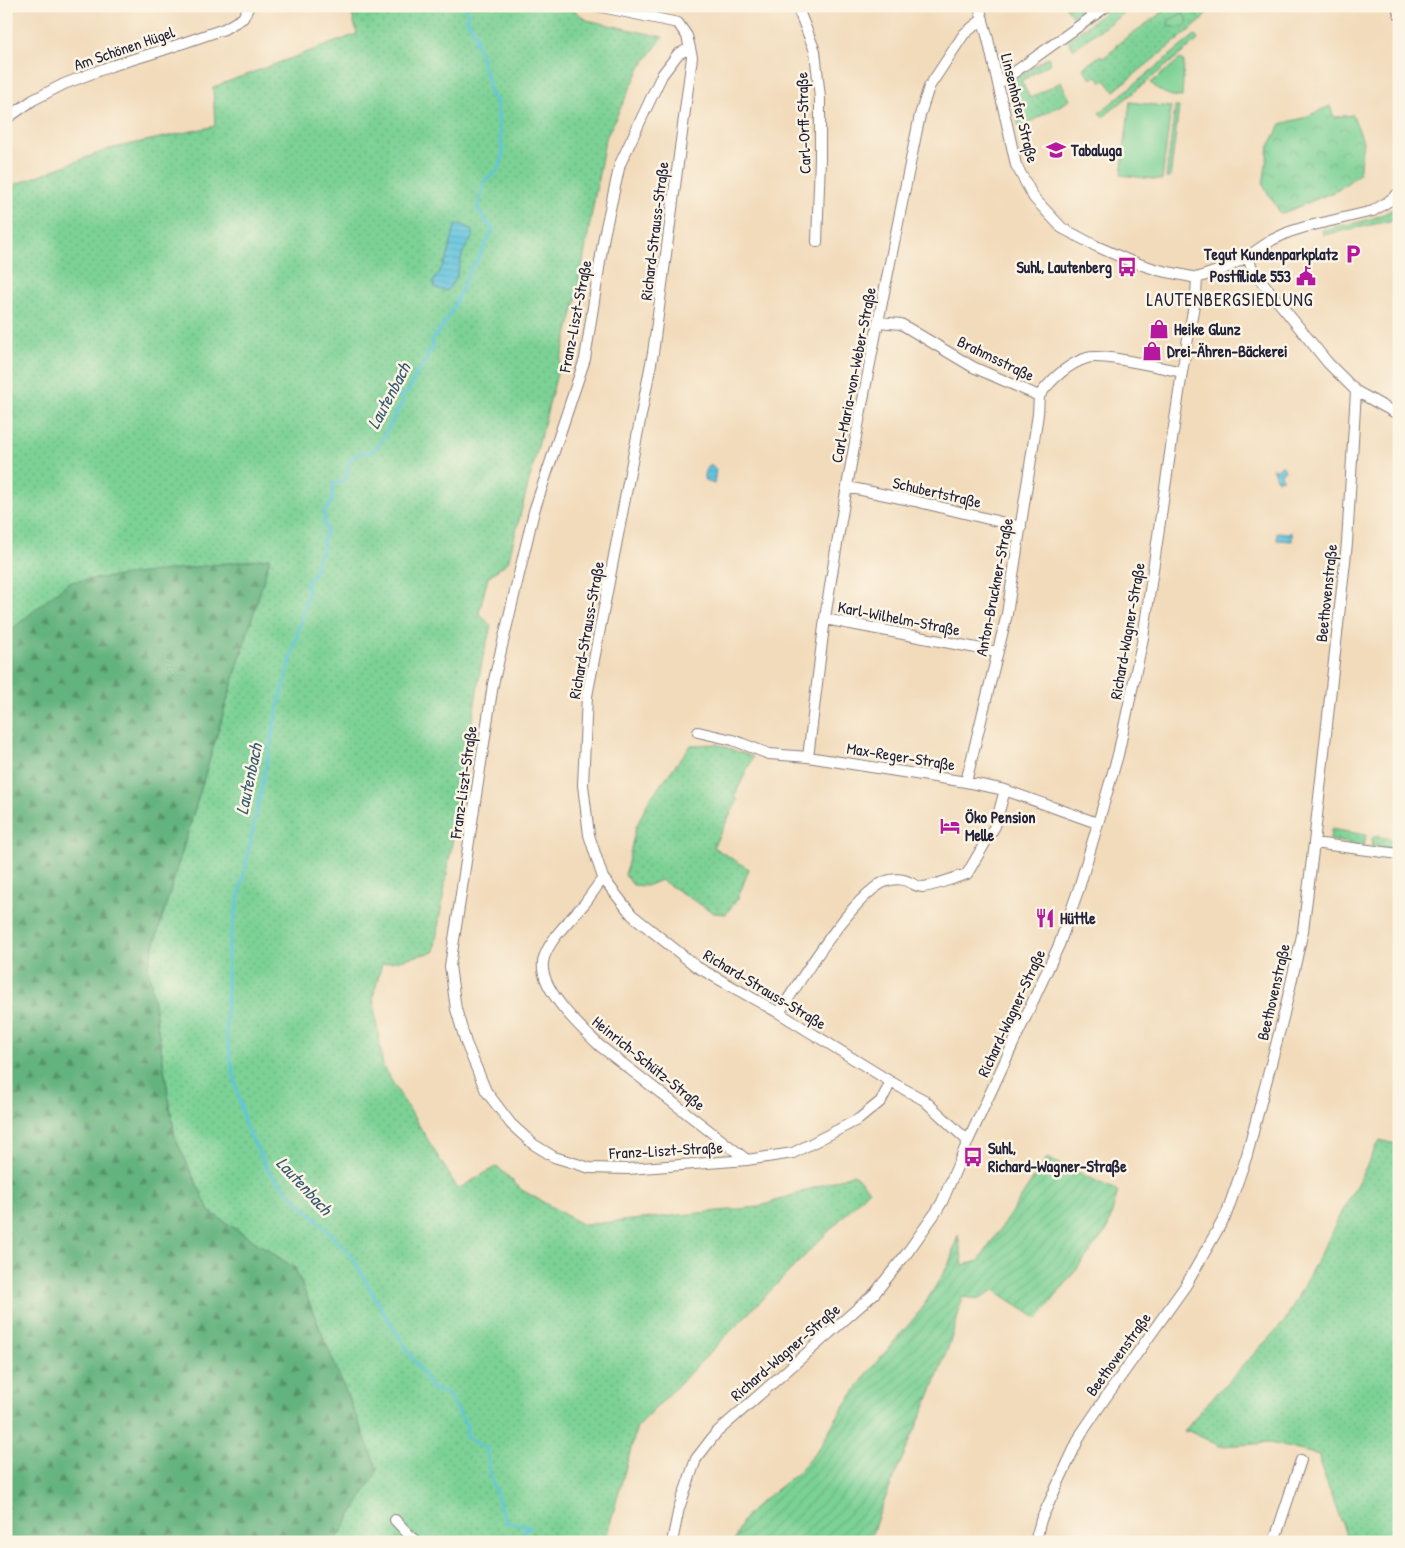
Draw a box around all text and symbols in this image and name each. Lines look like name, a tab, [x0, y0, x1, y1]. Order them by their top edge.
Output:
street label: Am Schönen Hügel	[71, 20, 178, 76]
street label: Linsenhofer Straße	[996, 51, 1044, 165]
street label: Carl-Orff-Straße	[790, 71, 816, 174]
school or university icon: Tabaluga	[1045, 139, 1067, 161]
place label: Tabaluga	[1070, 139, 1122, 162]
street label: Richard-Strauss-Straße	[635, 160, 673, 302]
place label: Tegut Kundenparkplatz	[1203, 243, 1338, 266]
parking icon: Tegut Kundenparkplatz	[1342, 243, 1364, 265]
place label: Suhl, Lautenberg	[1016, 256, 1112, 279]
bus stop icon: Suhl, Lautenberg	[1116, 256, 1138, 278]
street label: Franz-Liszt-Straße	[553, 258, 597, 375]
place label: Postfiliale 553	[1210, 265, 1291, 287]
public building icon: Postfiliale 553	[1295, 265, 1317, 287]
street label: Carl-Maria-von-Weber-Straße	[825, 285, 881, 465]
district label: LAUTENBERGSIEDLUNG	[1146, 287, 1314, 312]
shop icon: Heike Glunz	[1148, 318, 1170, 340]
place label: Heike Glunz	[1174, 318, 1241, 340]
street label: Brahmsstraße	[954, 330, 1039, 386]
shop icon: Drei-Ähren-Bäckerei	[1141, 340, 1163, 362]
place label: Drei-Ähren-Bäckerei	[1167, 340, 1288, 362]
water label: Lautenbach	[361, 357, 417, 433]
street label: Schubertstraße	[891, 471, 984, 513]
street label: Anton-Bruckner-Straße	[970, 515, 1018, 658]
street label: Beethovenstraße	[1310, 542, 1342, 643]
street label: Richard-Strauss-Straße	[563, 559, 609, 701]
street label: Richard-Wagner-Straße	[1104, 560, 1150, 701]
street label: Karl-Wilhelm-Straße	[836, 595, 963, 641]
street label: Franz-Liszt-Straße	[444, 724, 482, 841]
street label: Max-Reger-Straße	[845, 737, 957, 776]
water label: Lautenbach	[229, 740, 268, 816]
place label: Öko Pension Melle	[965, 806, 1035, 846]
hotel icon: Öko Pension Melle	[939, 815, 961, 837]
restaurant icon: Hüttle	[1034, 907, 1056, 929]
place label: Hüttle	[1060, 907, 1096, 929]
street label: Beethovenstraße	[1251, 941, 1295, 1042]
street label: Richard-Strauss-Straße	[700, 944, 831, 1035]
street label: Richard-Wagner-Straße	[972, 945, 1051, 1080]
street label: Heinrich-Schütz-Straße	[588, 1011, 711, 1116]
street label: Franz-Liszt-Straße	[608, 1136, 724, 1164]
place label: Suhl, Richard-Wagner-Straße	[988, 1137, 1127, 1178]
bus stop icon: Suhl, Richard-Wagner-Straße	[962, 1146, 984, 1168]
water label: Lautenbach	[271, 1151, 339, 1221]
street label: Richard-Wagner-Straße	[726, 1298, 845, 1406]
street label: Beethovenstraße	[1080, 1307, 1156, 1400]

